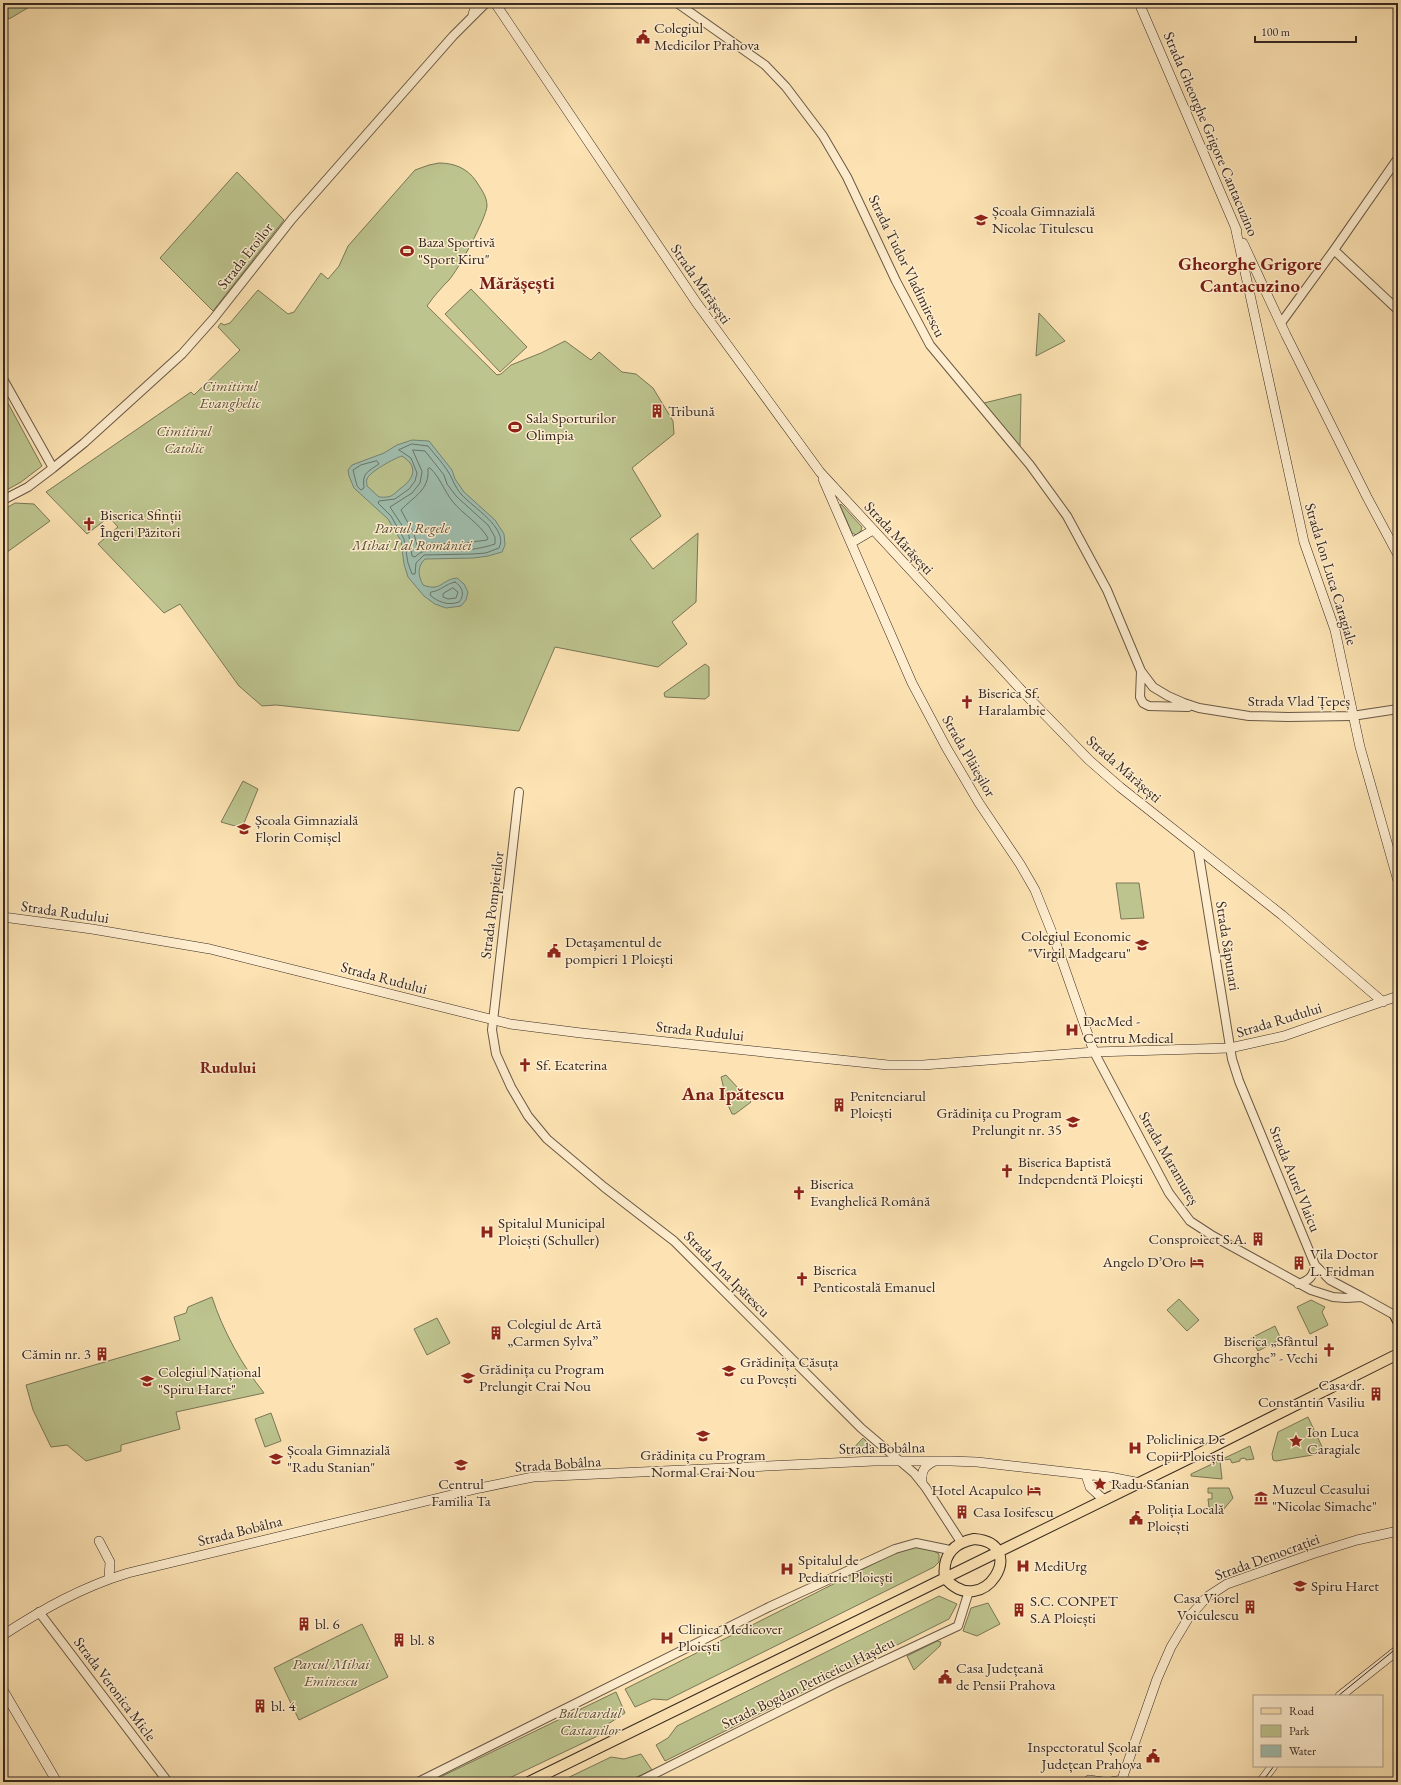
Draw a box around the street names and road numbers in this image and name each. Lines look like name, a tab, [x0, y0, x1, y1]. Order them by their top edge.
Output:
street label: Strada Gheorghe Grigore Cantacuzino	[1160, 29, 1263, 239]
street label: Strada Tudor Vladimirescu	[865, 191, 950, 340]
street label: Strada Eroilor	[213, 218, 277, 293]
street label: Strada Mărășești	[667, 240, 736, 328]
street label: Strada Mărășești	[861, 497, 938, 579]
street label: Strada Ion Luca Caragiale	[1301, 501, 1362, 647]
street label: Strada Vlad Țepeș	[1248, 691, 1350, 710]
street label: Strada Plăieșilor	[938, 712, 1000, 800]
street label: Strada Mărășești	[1083, 731, 1166, 807]
street label: Strada Pompierilor	[475, 850, 508, 960]
street label: Strada Rudului	[20, 896, 111, 927]
street label: Strada Săpunari	[1212, 900, 1245, 992]
street label: Strada Rudului	[339, 957, 430, 998]
street label: Strada Rudului	[1234, 997, 1324, 1042]
street label: Strada Rudului	[655, 1016, 745, 1045]
street label: Strada Maramureș	[1135, 1108, 1204, 1208]
street label: Strada Aurel Vlaicu	[1266, 1123, 1325, 1235]
street label: Strada Ana Ipătescu	[680, 1226, 775, 1321]
street label: Strada Bobâlna	[839, 1437, 925, 1458]
street label: Strada Bobâlna	[514, 1451, 602, 1476]
street label: Strada Bobâlna	[196, 1511, 284, 1550]
street label: Strada Democrației	[1212, 1529, 1322, 1584]
street label: Strada Bogdan Petriceicu Hașdeu	[718, 1632, 897, 1733]
street label: Strada Veronica Micle	[70, 1633, 161, 1745]

